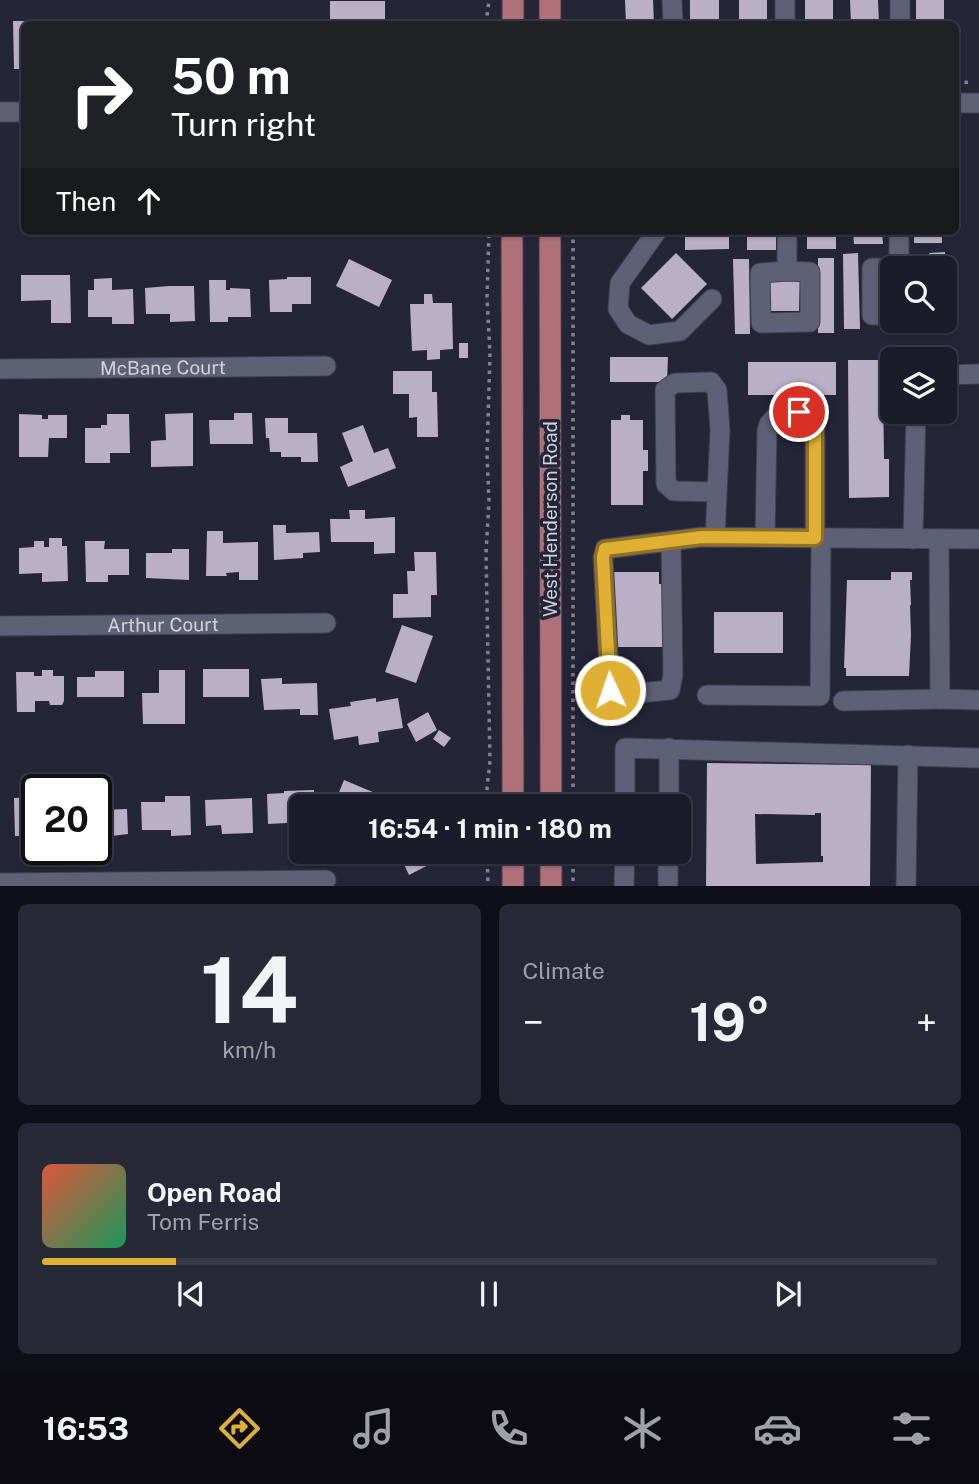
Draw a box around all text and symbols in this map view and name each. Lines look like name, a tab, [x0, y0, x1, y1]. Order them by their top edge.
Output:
text: 50 m	[171, 47, 291, 105]
icon: right	[56, 49, 147, 140]
text: Turn right	[171, 106, 316, 143]
icon: ahead	[130, 182, 168, 220]
text: Then	[56, 186, 116, 217]
map controls	[880, 256, 957, 424]
button: search	[880, 256, 957, 333]
button: layers	[880, 347, 957, 424]
street label: McBane Court	[100, 356, 226, 379]
pin	[769, 382, 829, 442]
icon: arrive	[780, 393, 818, 431]
street label: West Henderson Road	[539, 421, 561, 617]
street label: Arthur Court	[107, 613, 219, 636]
position arrow	[573, 653, 647, 727]
speed limit sign: 20	[21, 774, 112, 865]
text: 16:54 · 1 min · 180 m	[368, 813, 612, 844]
text: 14	[200, 937, 299, 1043]
text: Climate	[523, 957, 605, 984]
text: 19°	[689, 992, 770, 1053]
text: −	[523, 1000, 544, 1045]
text: +	[916, 1000, 937, 1045]
text: km/h	[222, 1036, 276, 1063]
text: Open Road	[147, 1177, 282, 1208]
text: Tom Ferris	[147, 1208, 259, 1235]
icon: previous	[172, 1275, 210, 1313]
icon: pause	[470, 1275, 508, 1313]
icon: next	[769, 1275, 807, 1313]
icon: directions	[215, 1404, 264, 1453]
icon: music	[349, 1404, 398, 1453]
icon: phone	[484, 1404, 533, 1453]
icon: climate	[618, 1404, 667, 1453]
icon: car	[753, 1404, 802, 1453]
icon: filters	[887, 1404, 936, 1453]
text: 16:53	[43, 1410, 129, 1447]

